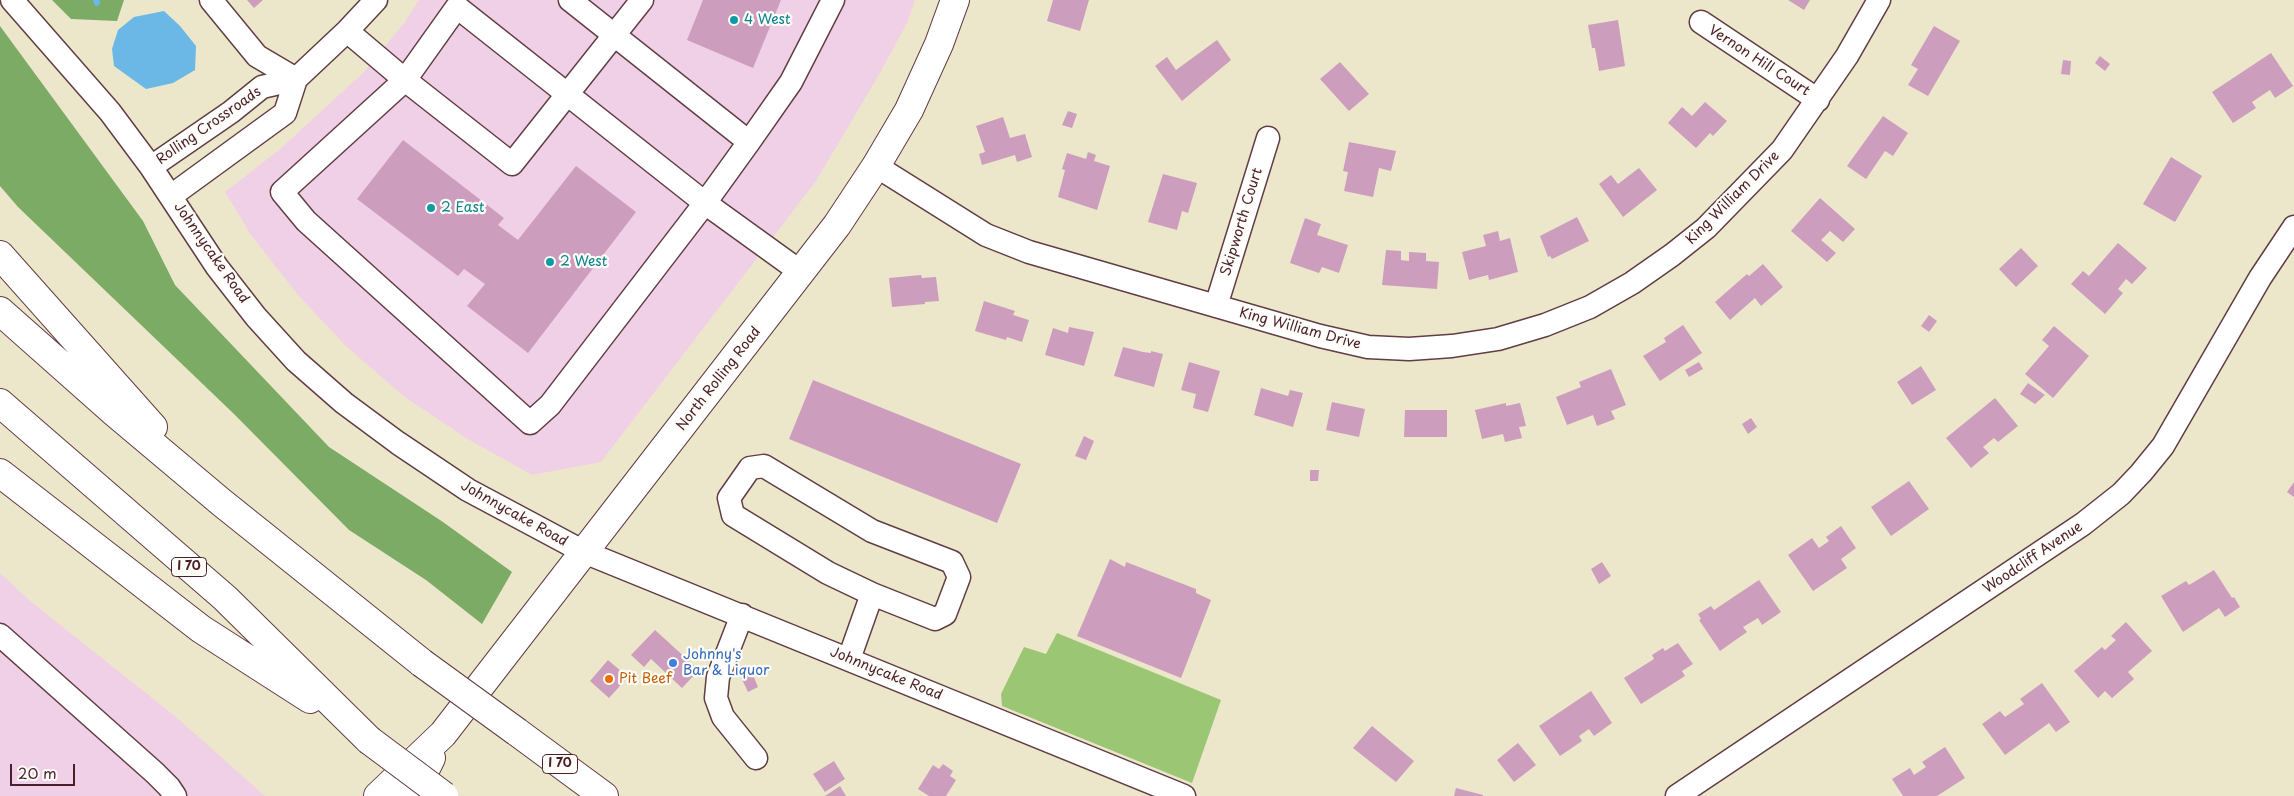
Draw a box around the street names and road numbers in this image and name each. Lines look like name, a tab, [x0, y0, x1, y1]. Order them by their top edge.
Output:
street label: Vernon Hill Court	[1705, 22, 1813, 100]
street label: Rolling Crossroads	[154, 84, 264, 168]
street label: King William Drive	[1683, 148, 1783, 248]
street label: Skipworth Court	[1218, 166, 1266, 278]
street label: Johnnycake Road	[170, 199, 252, 307]
street label: King William Drive	[1237, 305, 1363, 353]
street label: North Rolling Road	[673, 324, 765, 434]
street label: Johnnycake Road	[458, 478, 570, 550]
street label: Woodcliff Avenue	[1980, 519, 2086, 597]
road number: I 70	[172, 558, 206, 576]
street label: Johnnycake Road	[827, 644, 945, 704]
road number: I 70	[542, 754, 578, 774]

